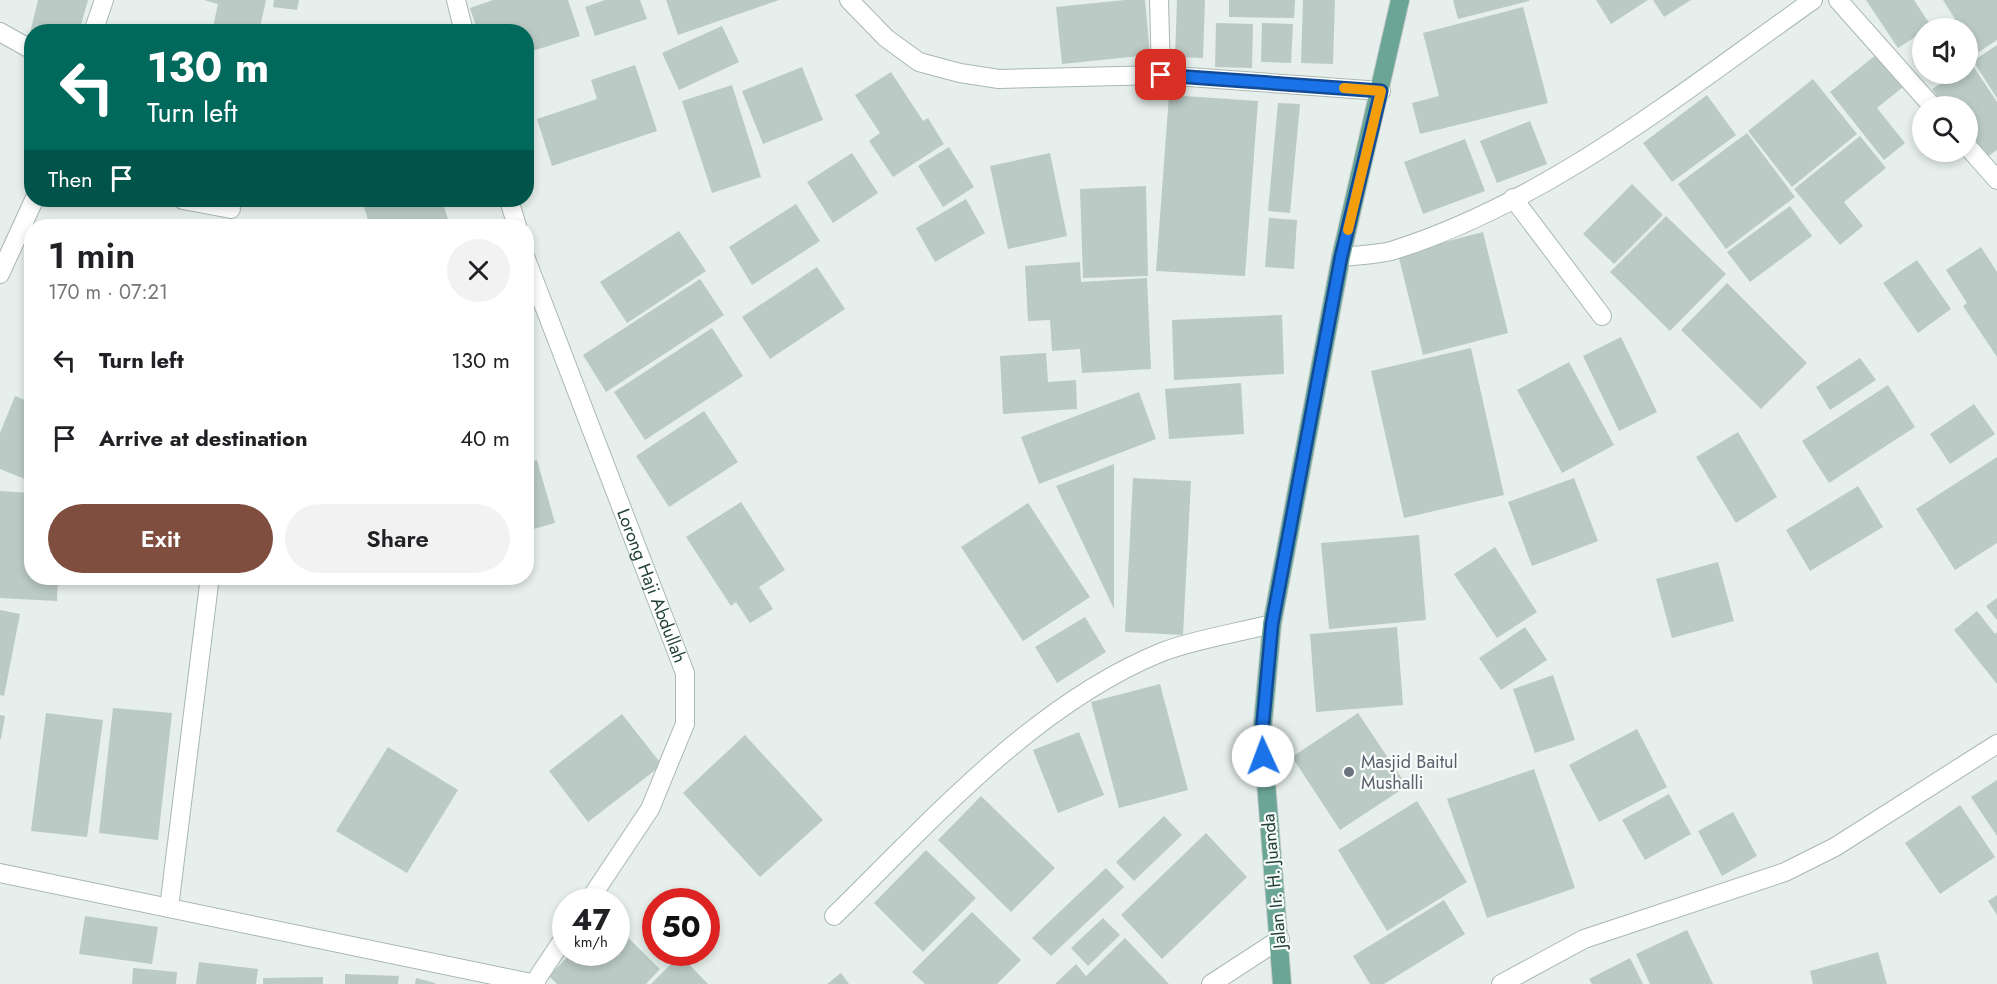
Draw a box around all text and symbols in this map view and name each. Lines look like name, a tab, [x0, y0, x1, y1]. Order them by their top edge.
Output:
map controls	[1912, 18, 1978, 162]
button: sound	[1912, 18, 1978, 84]
text: 130 m	[147, 37, 269, 98]
icon: left	[48, 48, 126, 126]
pin	[1135, 49, 1186, 100]
icon: arrive	[1144, 58, 1177, 91]
text: Turn left	[147, 93, 237, 132]
button: search	[1912, 96, 1978, 162]
icon: arrive	[105, 162, 138, 195]
text: Then	[48, 163, 93, 195]
text: 1 min	[48, 229, 135, 281]
button: close	[447, 239, 510, 302]
text: 170 m · 07:21	[48, 278, 168, 307]
icon: left	[48, 344, 81, 377]
text: Turn left	[99, 344, 184, 376]
text: 130 m	[451, 344, 510, 376]
icon: arrive	[48, 422, 81, 455]
text: Arrive at destination	[99, 422, 308, 454]
text: 40 m	[460, 422, 510, 454]
button: Exit	[48, 504, 273, 573]
button: Share	[285, 504, 510, 573]
street label: Lorong Haji Abdullah	[610, 505, 693, 667]
position arrow	[1231, 724, 1295, 788]
place label: Masjid Baitul Mushalli	[1361, 749, 1458, 796]
marker: Masjid Baitul Mushalli	[1342, 765, 1356, 779]
street label: Jalan Ir. H. Juanda	[1255, 812, 1293, 952]
speed limit sign: 50	[642, 888, 720, 966]
text: 47	[571, 898, 611, 941]
text: km/h	[574, 931, 608, 953]

